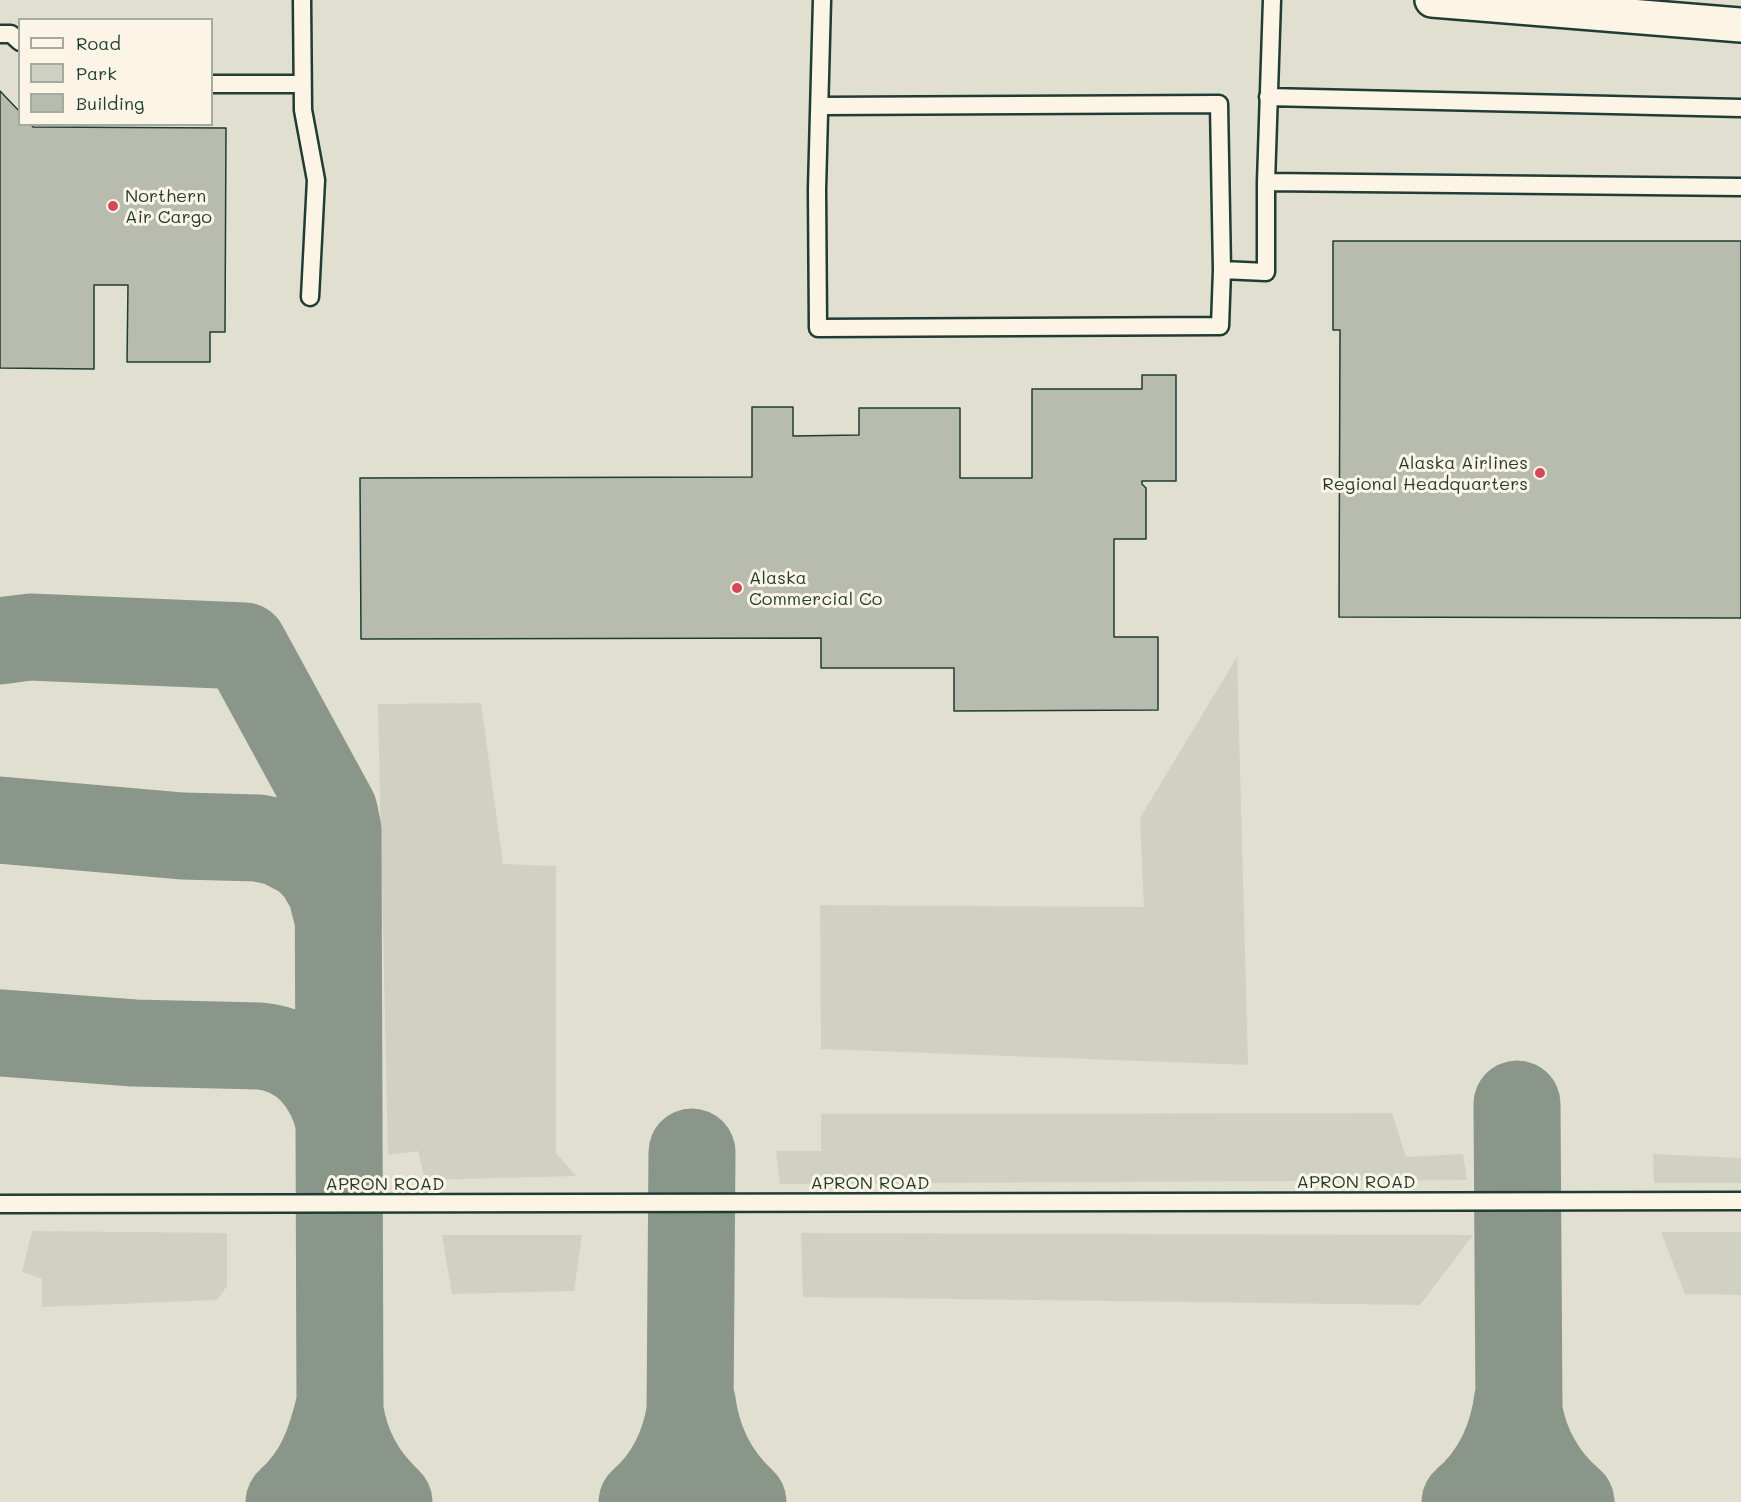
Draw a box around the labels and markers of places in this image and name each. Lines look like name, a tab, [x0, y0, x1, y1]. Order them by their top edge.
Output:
place label: Northern Air Cargo	[125, 185, 212, 228]
marker: Northern Air Cargo	[106, 199, 120, 213]
place label: Alaska Airlines Regional Headquarters	[1322, 452, 1528, 494]
marker: Alaska Airlines Regional Headquarters	[1533, 466, 1547, 480]
place label: Alaska Commercial Co	[749, 567, 883, 610]
marker: Alaska Commercial Co	[730, 581, 744, 595]

